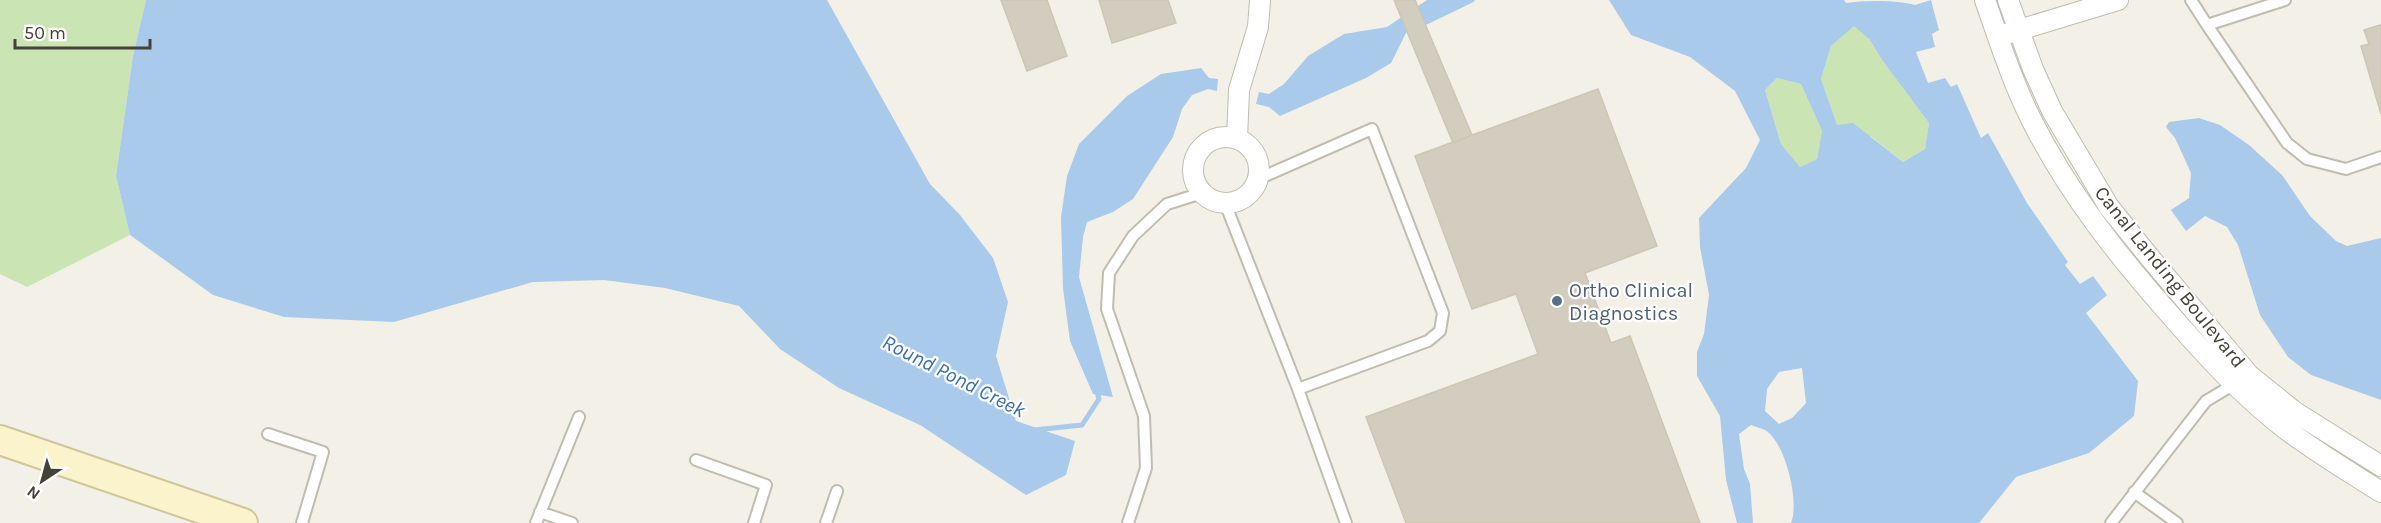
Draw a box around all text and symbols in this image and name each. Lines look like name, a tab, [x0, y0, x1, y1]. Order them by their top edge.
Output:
scale bar	[15, 12, 150, 50]
text: 50 m	[24, 22, 66, 44]
street label: Canal Landing Boulevard	[2090, 182, 2250, 372]
place label: Ortho Clinical Diagnostics	[1569, 279, 1693, 325]
marker: Ortho Clinical Diagnostics	[1550, 294, 1564, 308]
water label: Round Pond Creek	[878, 330, 1030, 423]
north arrow	[12, 451, 72, 511]
text: N	[23, 482, 44, 504]

